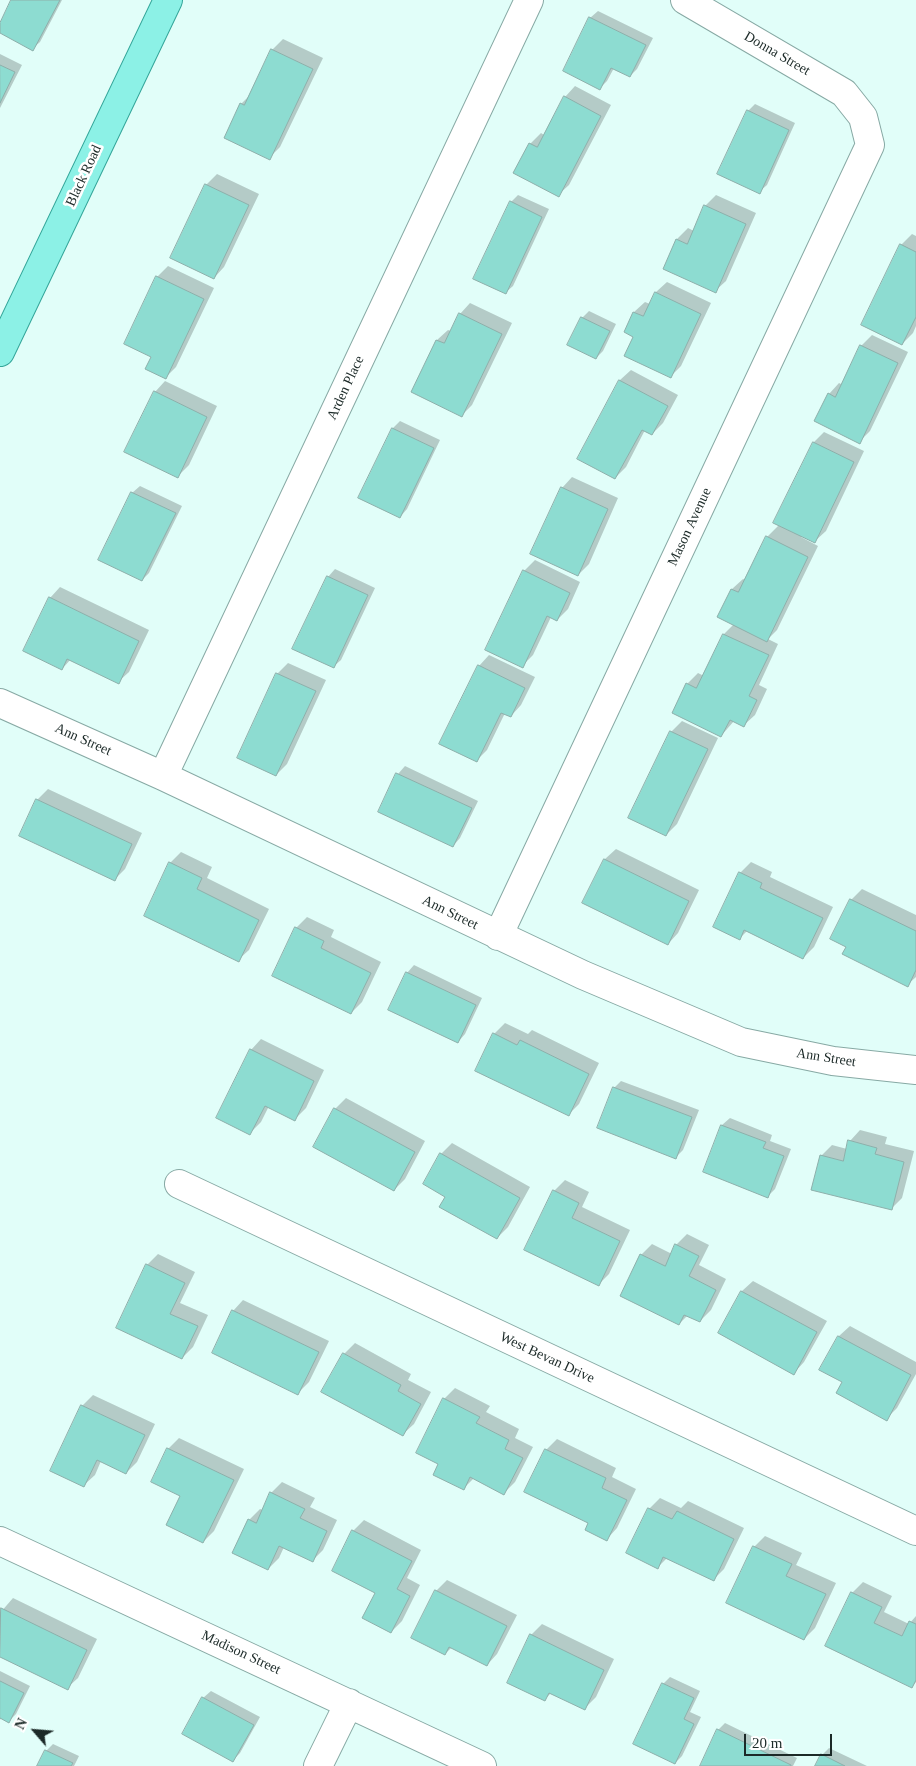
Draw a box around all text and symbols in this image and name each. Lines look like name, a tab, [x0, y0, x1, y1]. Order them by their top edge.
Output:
street label: Donna Street	[741, 28, 813, 80]
street label: Black Road	[63, 143, 105, 209]
street label: Arden Place	[324, 353, 368, 423]
street label: Mason Avenue	[665, 485, 715, 569]
street label: Ann Street	[52, 720, 114, 760]
street label: Ann Street	[419, 892, 481, 934]
street label: Ann Street	[795, 1045, 857, 1071]
street label: West Bevan Drive	[497, 1329, 597, 1387]
street label: Madison Street	[199, 1627, 283, 1679]
north arrow	[10, 1706, 60, 1756]
text: N	[12, 1716, 30, 1732]
scale bar	[746, 1724, 834, 1756]
text: 20 m	[752, 1735, 782, 1751]

